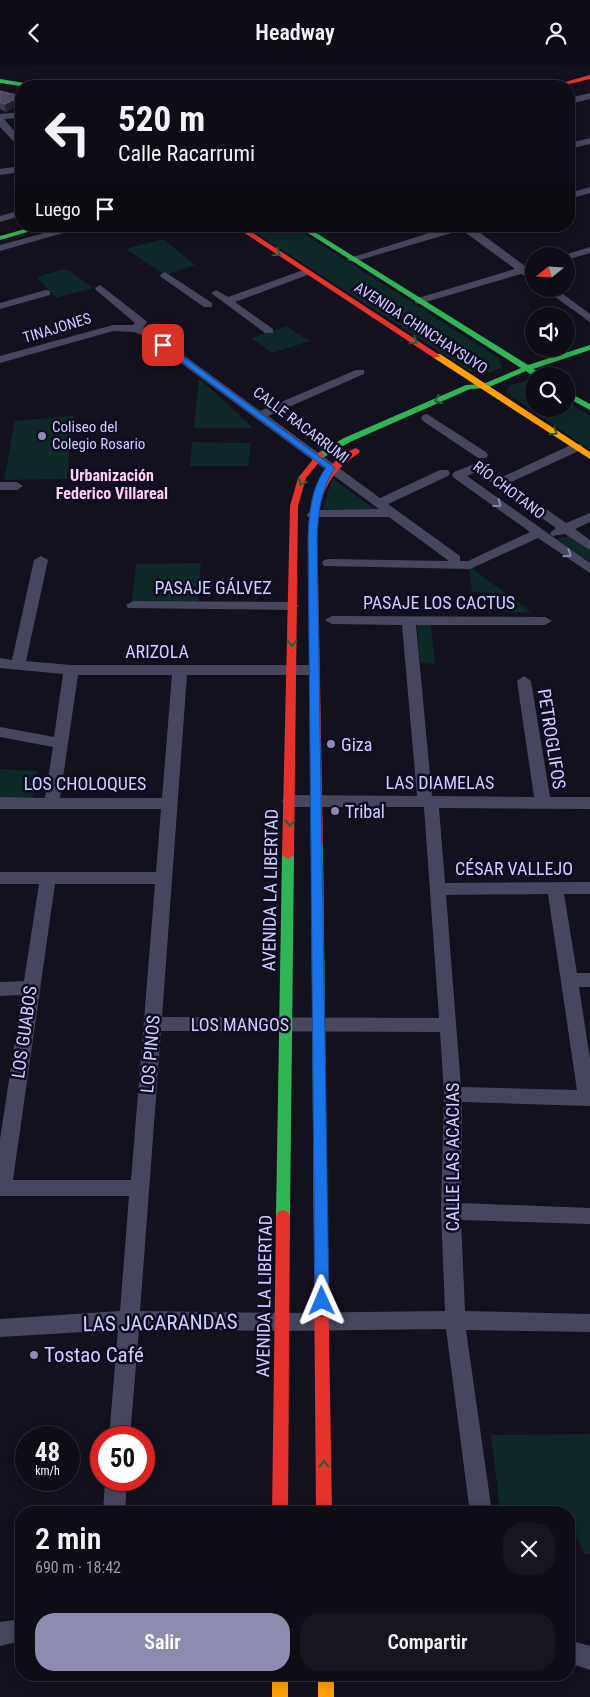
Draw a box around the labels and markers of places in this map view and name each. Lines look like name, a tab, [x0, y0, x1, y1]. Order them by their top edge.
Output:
pin	[142, 324, 184, 366]
place label: Coliseo del Colegio Rosario	[52, 418, 145, 453]
marker: Coliseo del Colegio Rosario	[36, 430, 48, 442]
place label: Giza	[341, 734, 372, 755]
marker: Giza	[325, 738, 337, 750]
place label: Tribal	[345, 801, 385, 822]
marker: Tribal	[329, 805, 341, 817]
place label: Tostao Café	[44, 1343, 144, 1367]
marker: Tostao Café	[28, 1349, 40, 1361]

